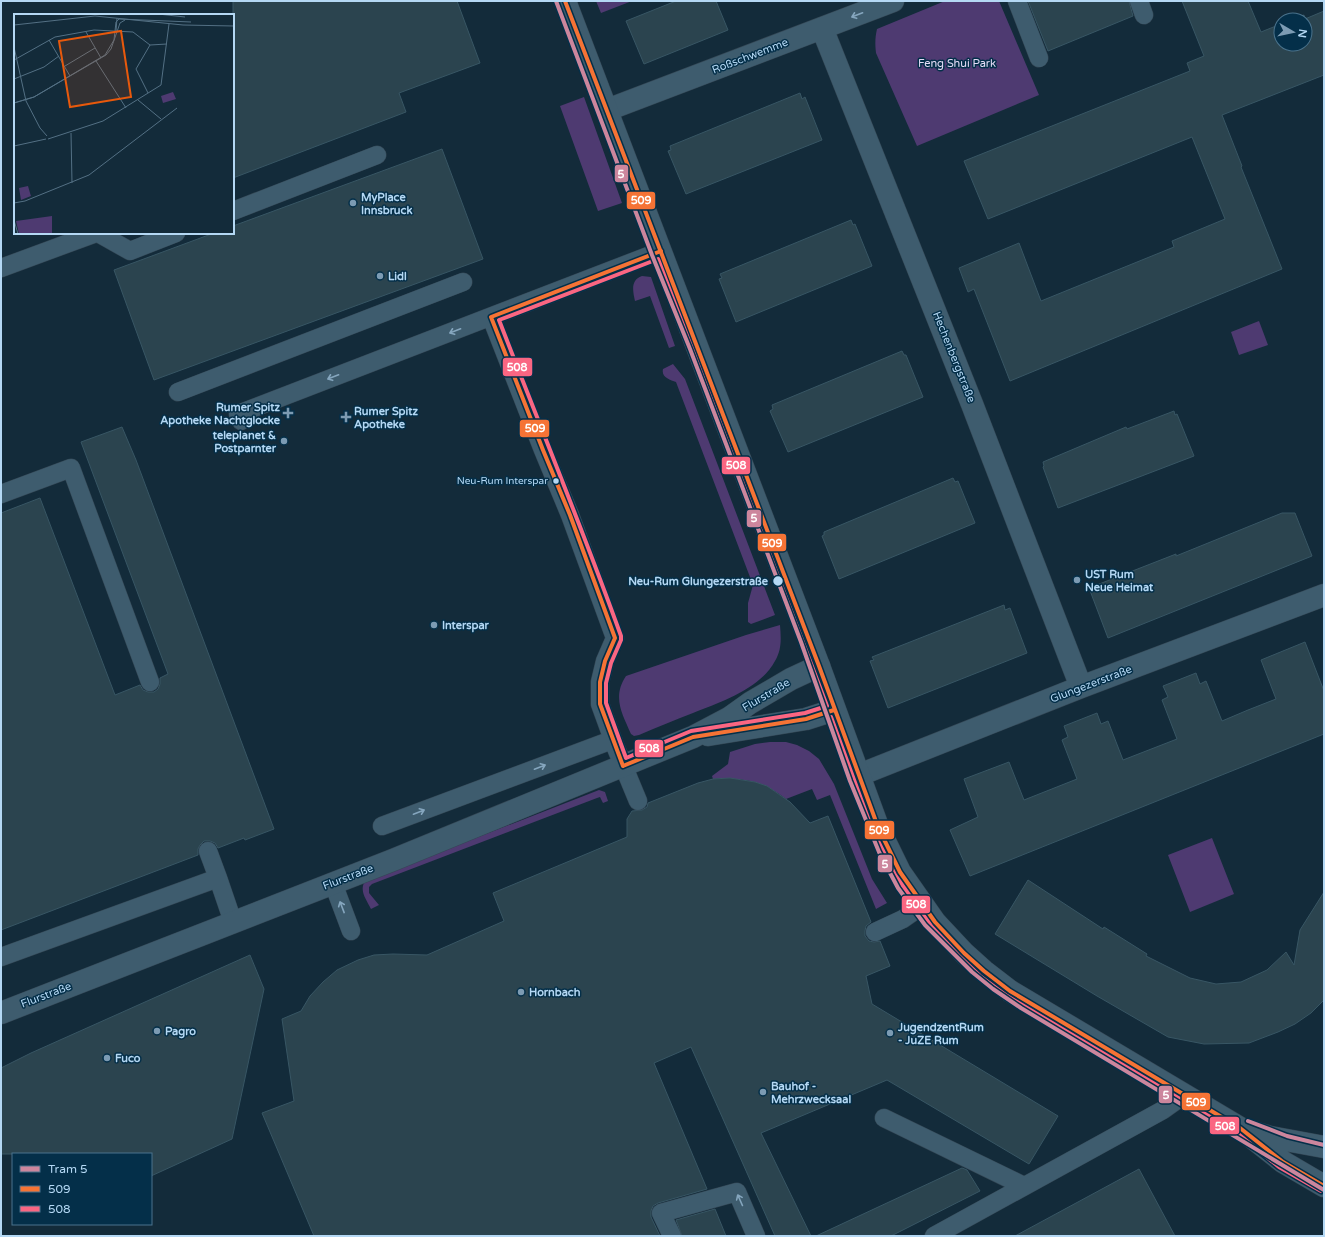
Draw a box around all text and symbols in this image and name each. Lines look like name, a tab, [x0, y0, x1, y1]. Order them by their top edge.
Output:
one-way arrow	[852, 11, 864, 19]
north arrow	[1273, 12, 1313, 52]
inset map	[14, 14, 234, 234]
text: N	[1295, 28, 1309, 39]
street label: Roßschwemme	[710, 36, 790, 76]
park label: Feng Shui Park	[918, 57, 996, 70]
line badge: 5	[614, 164, 629, 183]
text: 5	[618, 168, 625, 181]
place label: MyPlace Innsbruck	[361, 191, 412, 217]
line badge: 509	[626, 191, 656, 210]
text: 509	[631, 194, 651, 207]
marker: MyPlace Innsbruck	[348, 198, 358, 208]
place label: Lidl	[388, 270, 407, 283]
marker: Lidl	[375, 271, 385, 281]
street label: Hechenbergstraße	[930, 310, 978, 404]
one-way arrow	[449, 327, 461, 335]
line badge: 508	[502, 357, 533, 377]
text: 508	[507, 361, 527, 374]
one-way arrow	[328, 374, 340, 382]
place label: Rumer Spitz Apotheke Nachtglocke	[160, 401, 281, 428]
place label: Rumer Spitz Apotheke	[354, 405, 418, 432]
marker: Rumer Spitz Apotheke Nachtglocke	[283, 408, 293, 418]
marker: Rumer Spitz Apotheke	[341, 412, 351, 422]
line badge: 509	[519, 419, 550, 438]
text: 509	[525, 422, 545, 435]
place label: teleplanet & Postparnter	[212, 429, 277, 456]
marker: teleplanet & Postparnter	[279, 436, 289, 446]
line badge: 508	[721, 456, 751, 475]
text: 508	[726, 459, 746, 472]
place label: Neu-Rum Interspar	[457, 475, 548, 487]
marker: Neu-Rum Interspar	[551, 476, 561, 486]
line badge: 5	[746, 509, 762, 528]
text: 5	[751, 512, 758, 525]
line badge: 509	[757, 533, 787, 552]
text: 509	[762, 537, 782, 550]
place label: UST Rum Neue Heimat	[1085, 568, 1154, 594]
marker: Neu-Rum Glungezerstraße	[771, 574, 785, 588]
place label: Neu-Rum Glungezerstraße	[628, 575, 769, 589]
marker: UST Rum Neue Heimat	[1072, 575, 1082, 585]
place label: Interspar	[442, 619, 490, 633]
marker: Interspar	[429, 620, 439, 630]
street label: Glungezerstraße	[1048, 662, 1134, 706]
street label: Flurstraße	[740, 676, 792, 714]
line badge: 508	[634, 739, 664, 758]
text: 508	[639, 742, 659, 755]
one-way arrow	[534, 762, 546, 770]
one-way arrow	[412, 808, 424, 816]
line badge: 509	[864, 820, 895, 840]
text: 509	[869, 824, 889, 837]
line badge: 5	[877, 854, 893, 873]
text: 5	[882, 858, 889, 871]
street label: Flurstraße	[321, 861, 375, 893]
line badge: 508	[901, 895, 931, 914]
text: 508	[906, 898, 926, 911]
one-way arrow	[337, 902, 345, 914]
street label: Flurstraße	[19, 979, 73, 1011]
place label: Hornbach	[529, 986, 581, 999]
marker: Hornbach	[516, 987, 526, 997]
place label: JugendzentRum - JuZE Rum	[897, 1021, 984, 1047]
place label: Pagro	[165, 1025, 196, 1039]
marker: Pagro	[152, 1026, 162, 1036]
marker: JugendzentRum - JuZE Rum	[885, 1028, 895, 1038]
place label: Fuco	[115, 1052, 141, 1065]
marker: Fuco	[102, 1053, 112, 1063]
place label: Bauhof - Mehrzwecksaal	[771, 1080, 851, 1106]
line badge: 5	[1158, 1085, 1173, 1104]
marker: Bauhof - Mehrzwecksaal	[758, 1087, 768, 1097]
text: 5	[1163, 1089, 1170, 1102]
line badge: 509	[1181, 1092, 1211, 1111]
text: 509	[1186, 1096, 1206, 1109]
line badge: 508	[1209, 1116, 1240, 1135]
text: 508	[1215, 1120, 1235, 1133]
legend	[12, 1153, 152, 1225]
text: Tram 5	[48, 1162, 88, 1176]
text: 509	[48, 1182, 71, 1196]
one-way arrow	[736, 1195, 743, 1207]
text: 508	[48, 1202, 71, 1216]

